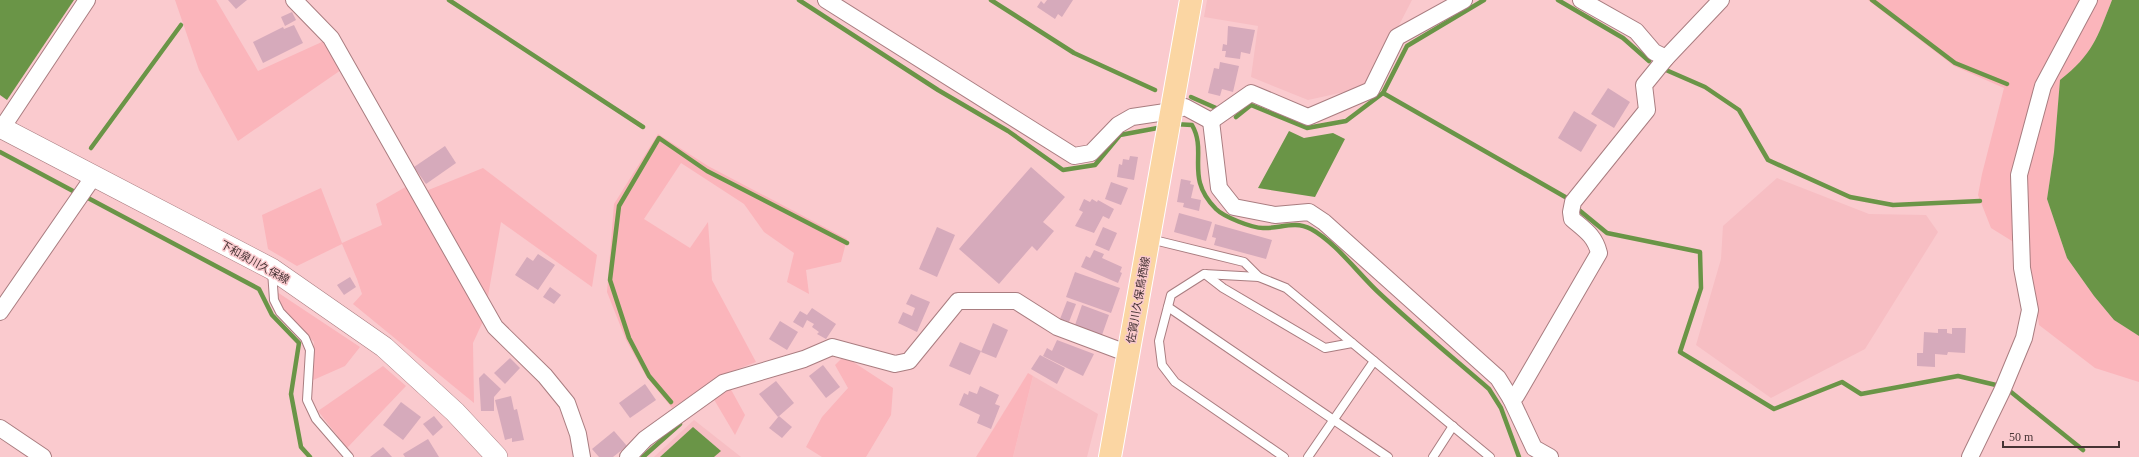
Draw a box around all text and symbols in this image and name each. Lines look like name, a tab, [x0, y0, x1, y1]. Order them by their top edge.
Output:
street label: 下和泉川久保線	[218, 238, 292, 286]
street label: 佐賀川久保鳥栖線	[1124, 256, 1152, 344]
scale bar	[2003, 423, 2119, 449]
text: 50 m	[2009, 430, 2034, 444]

